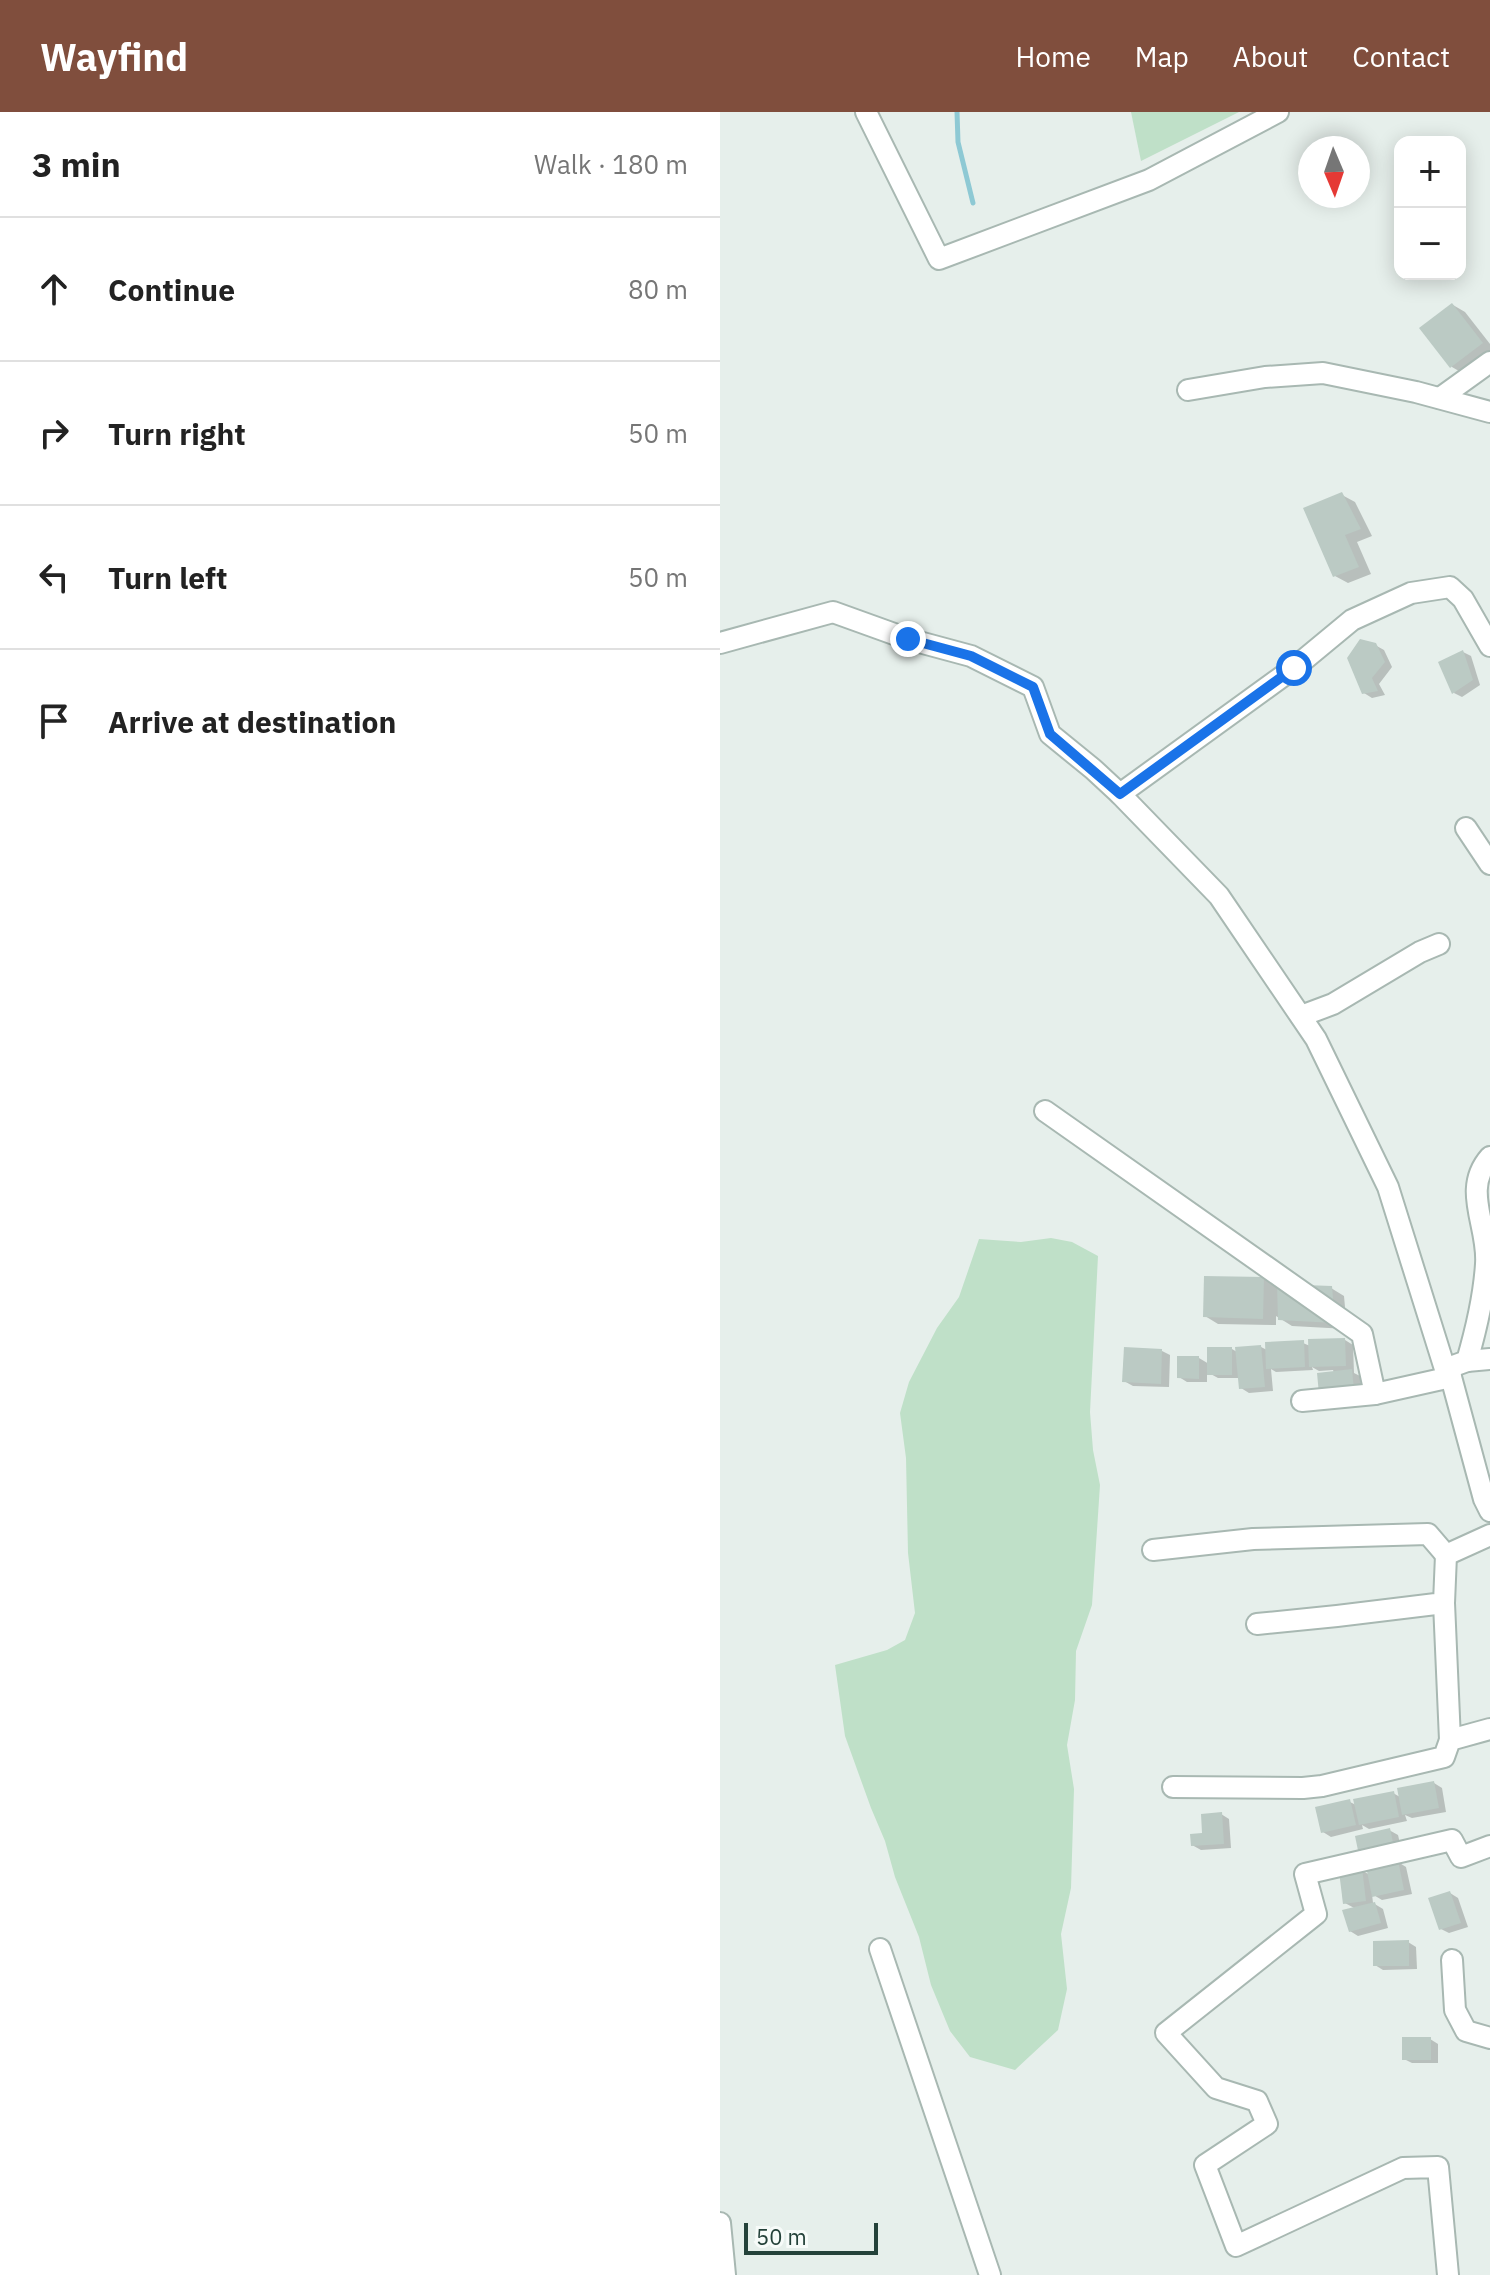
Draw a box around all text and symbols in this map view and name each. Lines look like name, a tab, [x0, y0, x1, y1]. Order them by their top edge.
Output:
text: Wayfind	[40, 32, 188, 81]
text: Home	[1015, 38, 1091, 75]
text: Map	[1135, 38, 1189, 75]
text: About	[1233, 38, 1308, 75]
text: Contact	[1352, 38, 1450, 75]
north arrow	[1298, 136, 1370, 208]
map controls	[1394, 136, 1466, 280]
button: +	[1394, 136, 1466, 208]
text: 3 min	[32, 142, 121, 186]
text: Walk · 180 m	[534, 147, 688, 181]
button: −	[1394, 208, 1466, 280]
icon: ahead	[32, 267, 76, 311]
text: Continue	[108, 270, 235, 309]
text: 80 m	[628, 272, 688, 306]
icon: right	[32, 411, 76, 455]
text: Turn right	[108, 414, 246, 453]
text: 50 m	[628, 416, 688, 450]
icon: left	[32, 555, 76, 599]
text: Turn left	[108, 558, 227, 597]
text: 50 m	[628, 560, 688, 594]
route end	[890, 621, 926, 657]
route start	[1276, 650, 1312, 686]
icon: arrive	[32, 699, 76, 743]
text: Arrive at destination	[108, 702, 396, 741]
scale bar	[744, 2219, 878, 2255]
text: 50 m	[756, 2222, 807, 2251]

